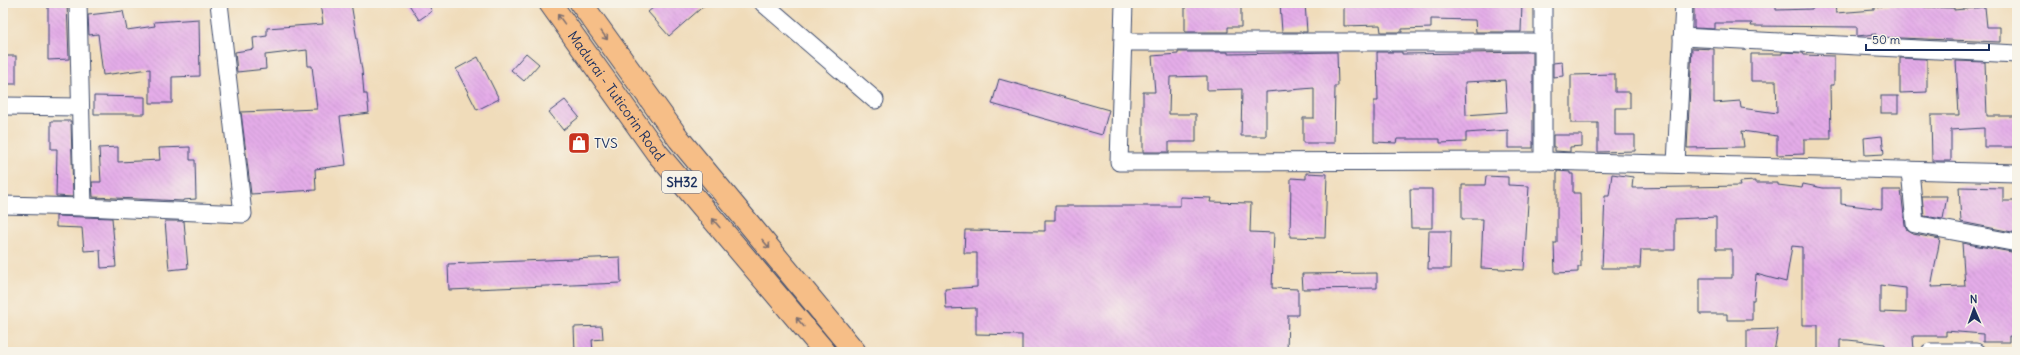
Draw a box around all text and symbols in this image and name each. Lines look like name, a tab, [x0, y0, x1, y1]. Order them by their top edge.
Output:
one-way arrow	[557, 14, 565, 25]
scale bar	[1866, 26, 1989, 52]
street label: Madurai - Tuticorin Road	[564, 27, 669, 165]
one-way arrow	[600, 29, 608, 40]
text: 50 m	[1872, 32, 1901, 47]
shop icon: TVS	[566, 130, 592, 156]
place label: TVS	[594, 134, 618, 152]
road number: SH32	[662, 171, 702, 193]
one-way arrow	[712, 218, 721, 228]
one-way arrow	[761, 239, 770, 250]
north arrow	[1954, 289, 1994, 329]
text: N	[1970, 292, 1978, 306]
one-way arrow	[796, 318, 805, 328]

